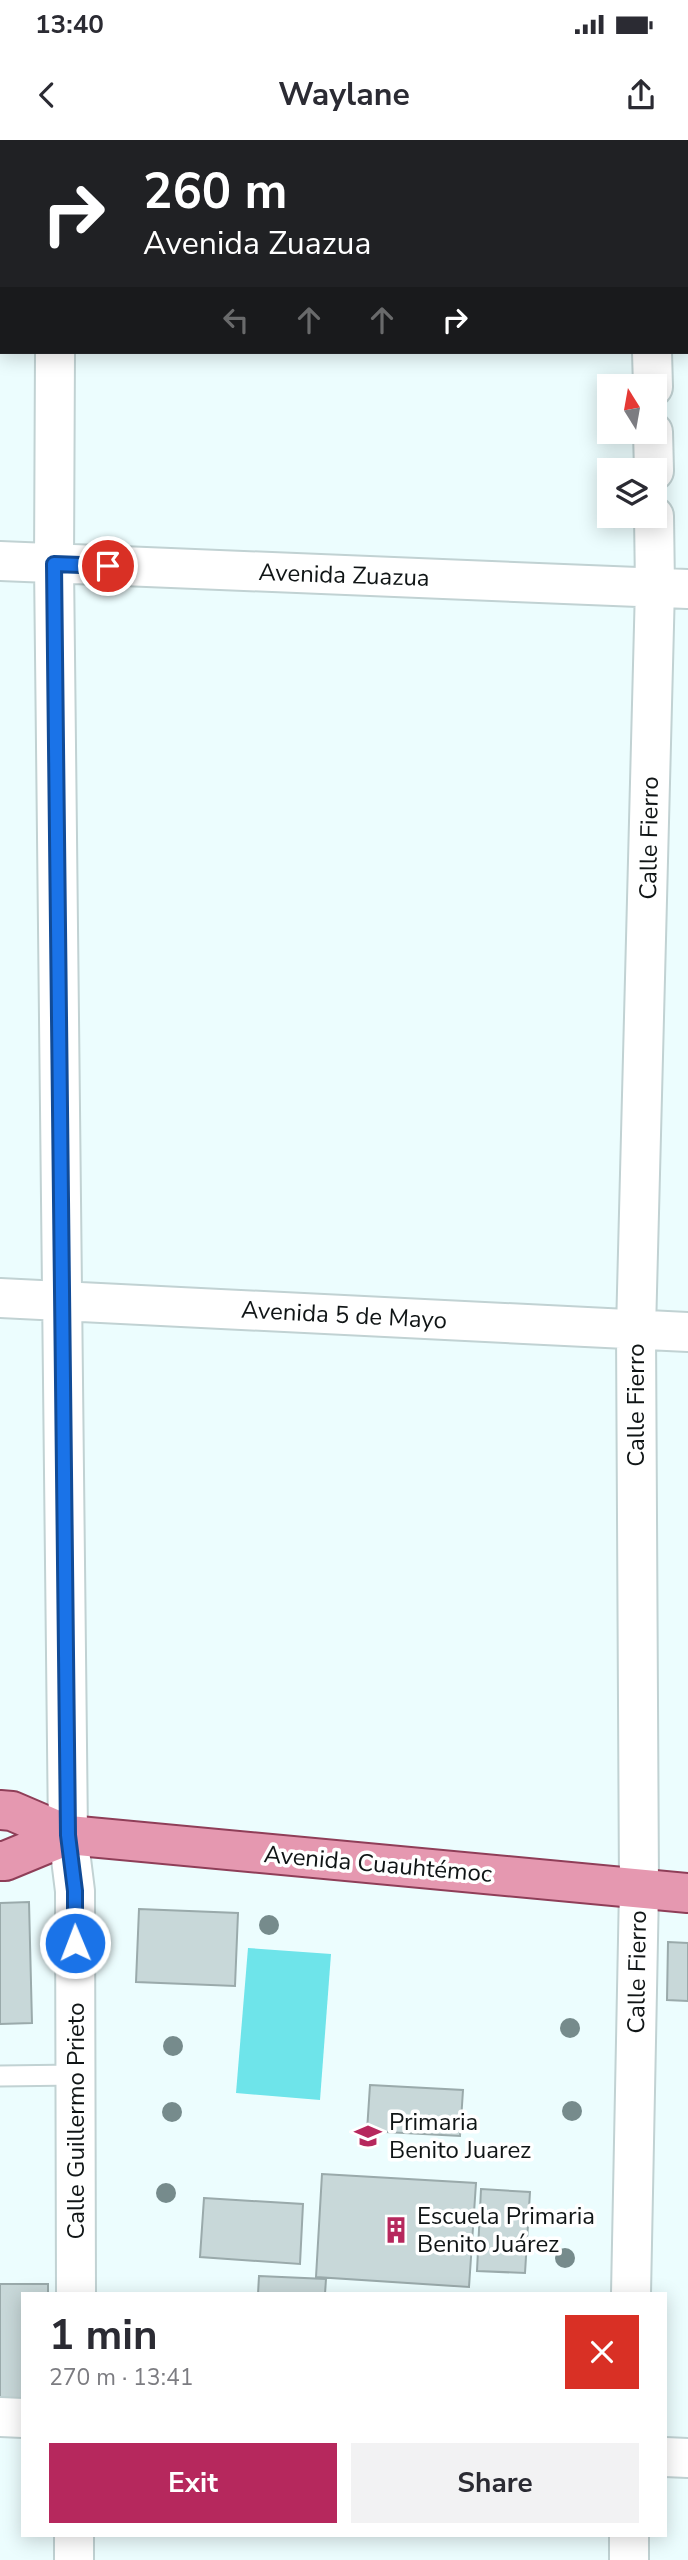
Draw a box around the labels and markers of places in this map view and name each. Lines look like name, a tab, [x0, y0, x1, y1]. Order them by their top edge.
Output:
pin	[78, 536, 138, 596]
place label: Primaria Benito Juarez	[389, 2106, 531, 2166]
school or university icon: Primaria Benito Juarez	[353, 2121, 383, 2151]
place label: Escuela Primaria Benito Juárez	[417, 2200, 595, 2260]
building icon: Escuela Primaria Benito Juárez	[381, 2215, 411, 2245]

